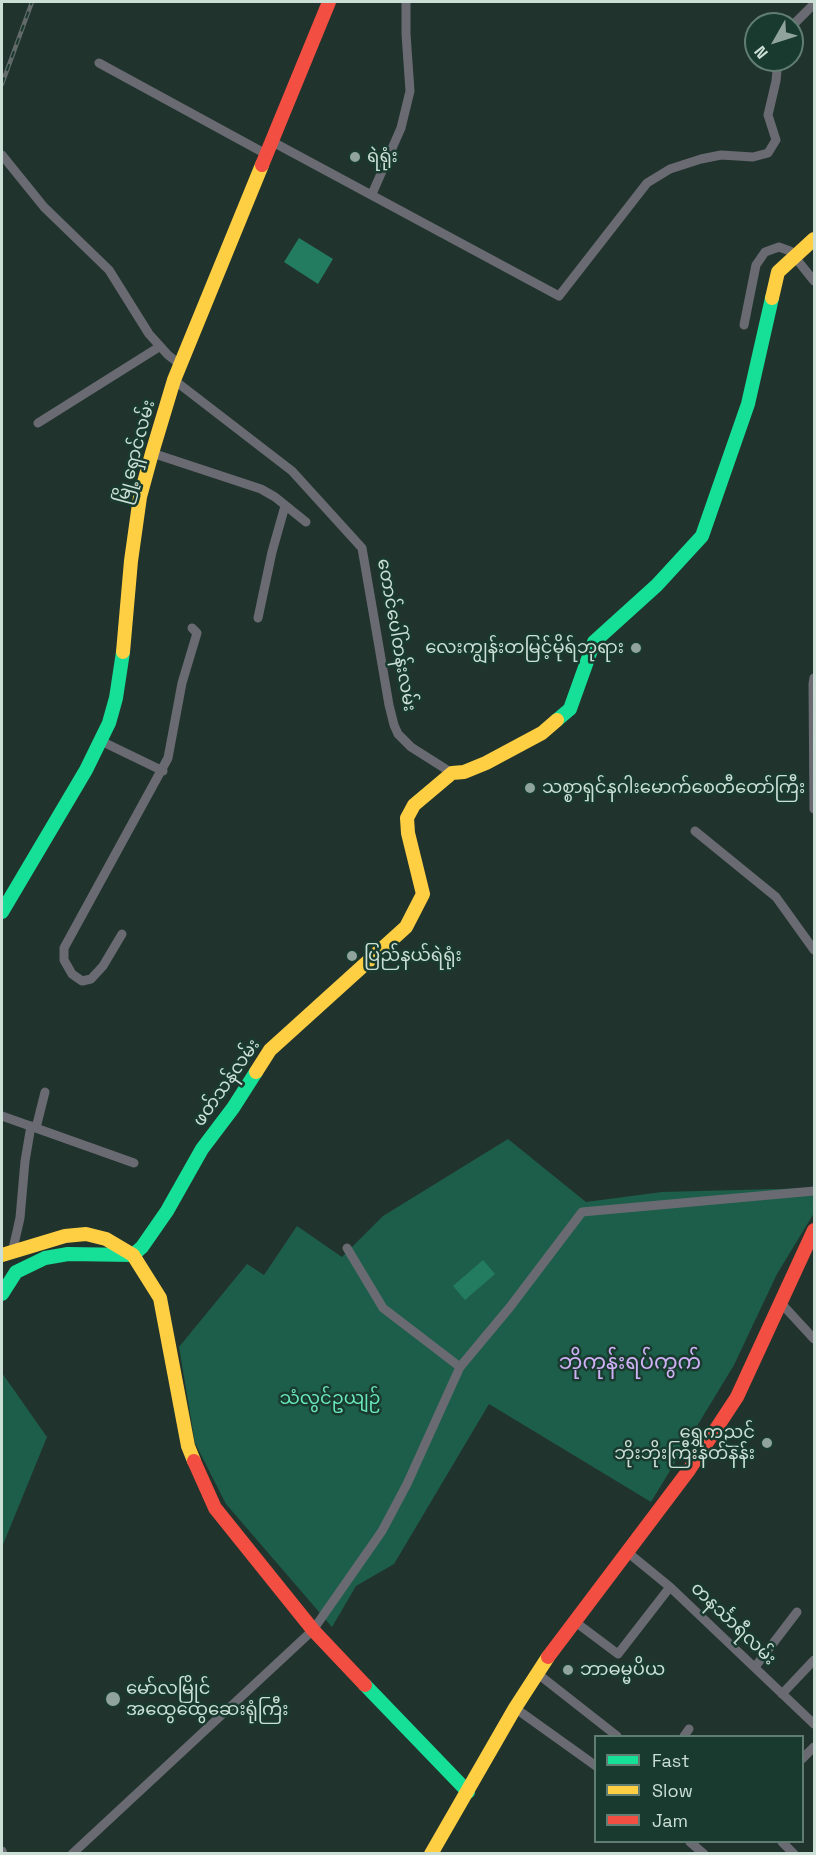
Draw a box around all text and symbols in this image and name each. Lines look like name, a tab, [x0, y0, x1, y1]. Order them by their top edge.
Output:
north arrow	[744, 12, 804, 72]
text: N	[750, 42, 773, 63]
place label: ရဲရုံး	[367, 146, 398, 168]
marker: ရဲရုံး	[348, 150, 362, 164]
street label: မြို့ရှောင်လမ်း	[112, 398, 160, 506]
street label: တောင်ပေါ်တန်းလမ်း	[372, 557, 420, 713]
place label: လေးကျွန်းတမြင့်မိုရ်ဘုရား	[425, 637, 624, 659]
marker: လေးကျွန်းတမြင့်မိုရ်ဘုရား	[629, 641, 643, 655]
place label: သစ္စာရှင်နဂါးမောက်စေတီတော်ကြီး	[542, 777, 805, 799]
marker: သစ္စာရှင်နဂါးမောက်စေတီတော်ကြီး	[523, 781, 537, 795]
place label: ပြည်နယ်ရဲရုံး	[364, 945, 462, 967]
marker: ပြည်နယ်ရဲရုံး	[345, 949, 359, 963]
street label: ဖတ်သန်လမ်း	[189, 1035, 265, 1131]
district label: ဘိုကုန်းရပ်ကွက်	[559, 1350, 701, 1376]
park label: သံလွင်ဥယျဉ်	[280, 1388, 380, 1410]
place label: ရွှေကညင် ဘိုးဘိုးကြီးနတ်နန်း	[614, 1422, 755, 1464]
marker: ရွှေကညင် ဘိုးဘိုးကြီးနတ်နန်း	[760, 1436, 774, 1450]
street label: တနင်္သာရီလမ်း	[686, 1578, 780, 1670]
place label: ဘာဓမ္မပိယ	[580, 1659, 665, 1681]
marker: ဘာဓမ္မပိယ	[561, 1663, 575, 1677]
place label: မော်လမြိုင် အထွေထွေဆေးရုံကြီး	[126, 1678, 288, 1720]
marker: မော်လမြိုင် အထွေထွေဆေးရုံကြီး	[104, 1690, 122, 1708]
legend	[594, 1735, 804, 1843]
text: Fast	[652, 1749, 689, 1772]
text: Slow	[652, 1779, 693, 1802]
text: Jam	[652, 1809, 688, 1832]

